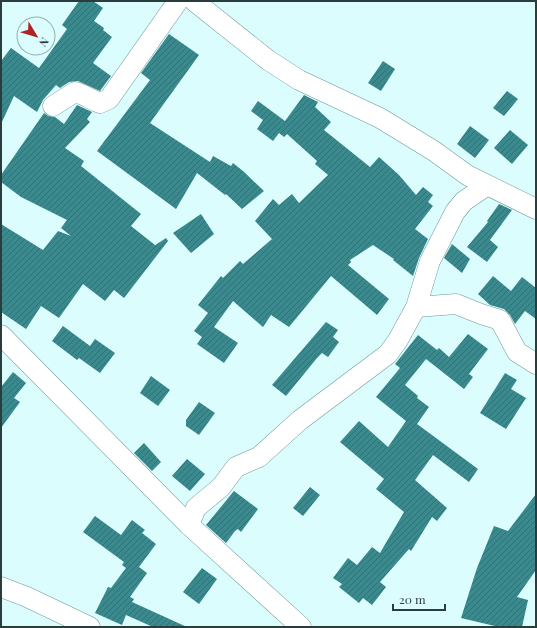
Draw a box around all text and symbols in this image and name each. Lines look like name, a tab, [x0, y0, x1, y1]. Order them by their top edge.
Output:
north arrow	[16, 16, 56, 56]
text: N	[36, 35, 53, 50]
scale bar	[393, 586, 445, 612]
text: 20 m	[399, 591, 426, 607]

